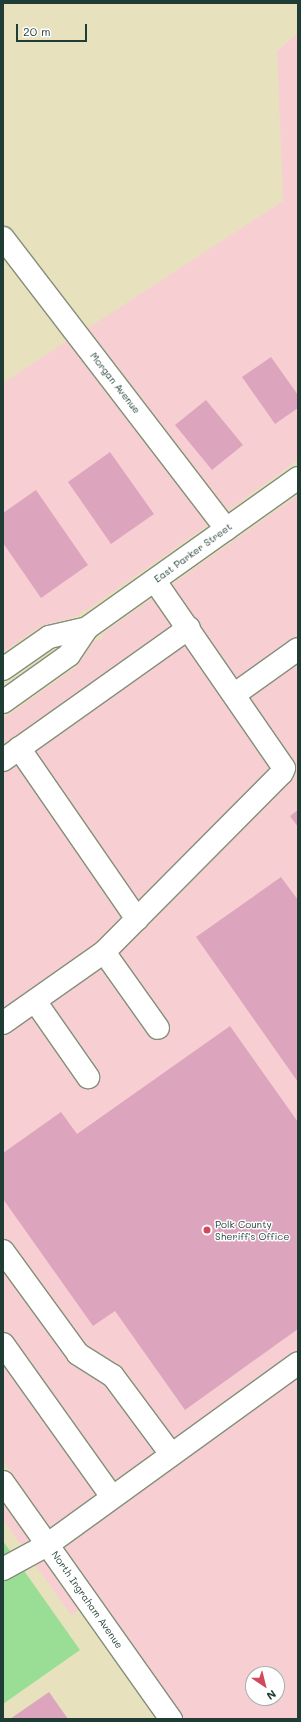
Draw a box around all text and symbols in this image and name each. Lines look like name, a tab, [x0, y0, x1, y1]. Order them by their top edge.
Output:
scale bar	[18, 16, 89, 42]
text: 20 m	[23, 23, 51, 39]
street label: Morgan Avenue	[87, 350, 143, 416]
street label: East Parker Street	[152, 521, 234, 585]
place label: Polk County Sheriff's Office	[215, 1218, 289, 1242]
marker: Polk County Sheriff's Office	[202, 1225, 212, 1235]
street label: North Ingraham Avenue	[49, 1549, 125, 1651]
north arrow	[245, 1666, 285, 1706]
text: N	[264, 1687, 279, 1704]

